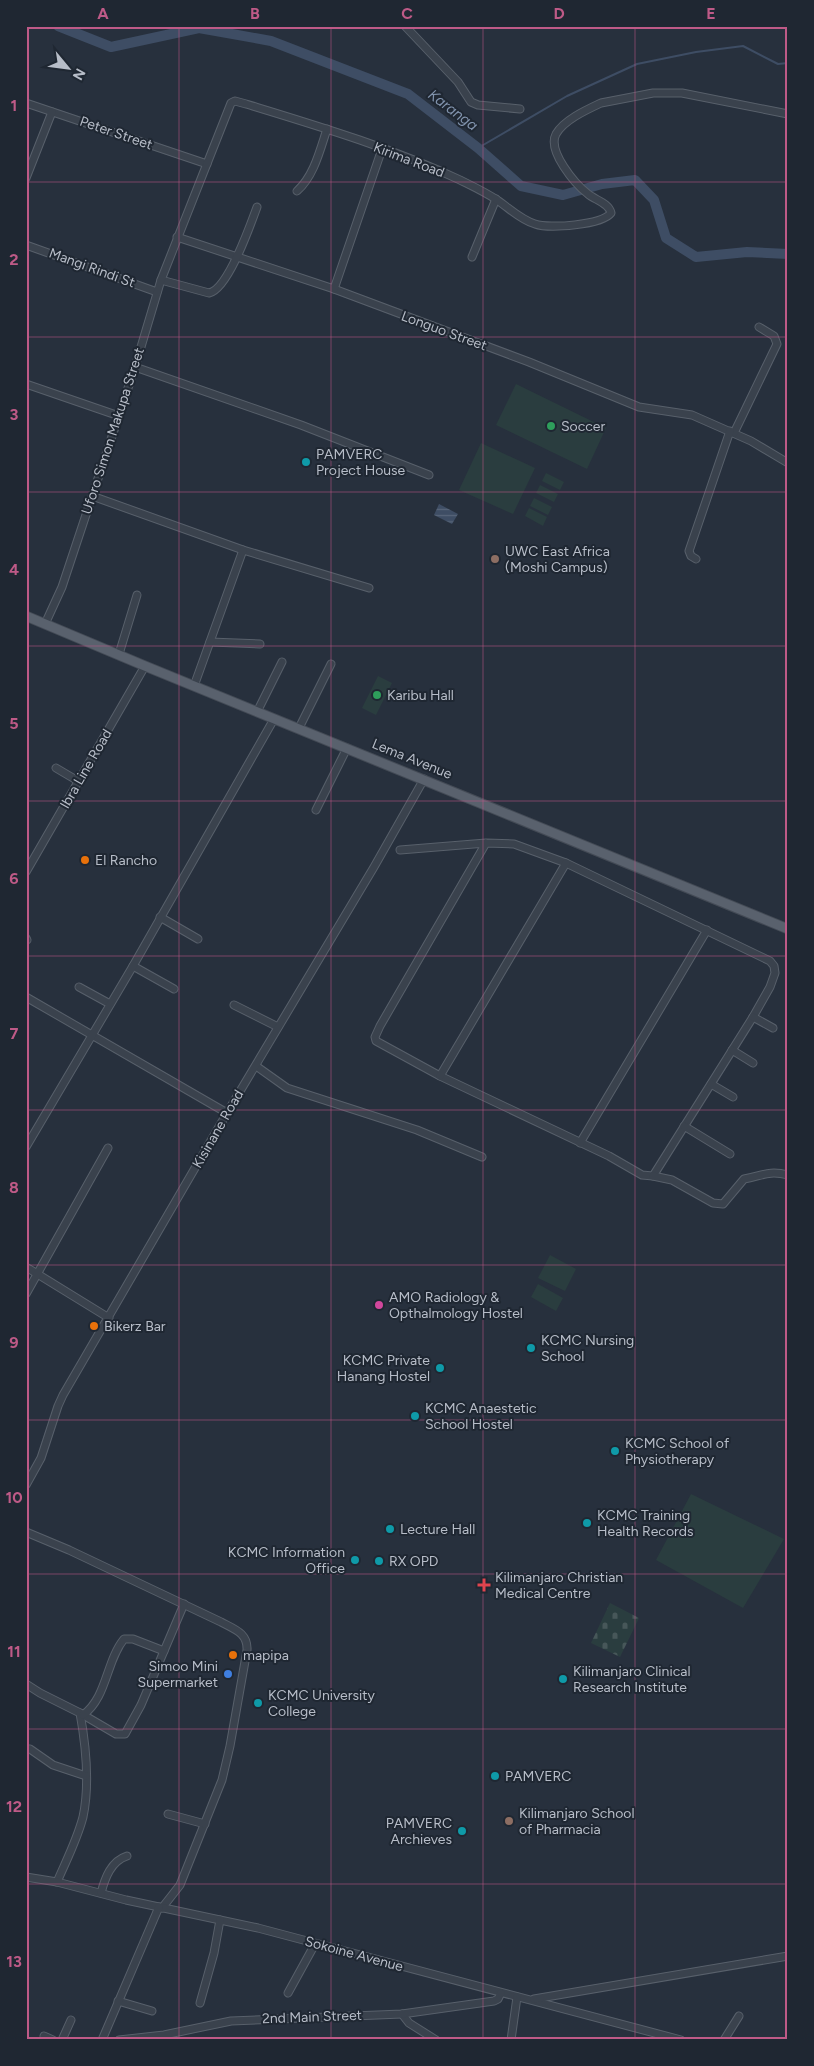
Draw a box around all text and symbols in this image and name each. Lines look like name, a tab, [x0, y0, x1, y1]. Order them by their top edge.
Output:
text: A	[97, 4, 109, 23]
text: B	[250, 4, 260, 23]
text: C	[401, 4, 413, 23]
text: D	[553, 4, 565, 23]
text: E	[706, 4, 716, 23]
north arrow	[42, 42, 92, 92]
text: N	[69, 65, 89, 83]
water label: Karanga	[425, 85, 482, 135]
text: 1	[11, 96, 17, 115]
street label: Peter Street	[77, 113, 155, 153]
street label: Kirima Road	[371, 139, 447, 181]
street label: Mangi Rindi St	[47, 245, 137, 291]
text: 2	[9, 250, 19, 269]
street label: Longuo Street	[399, 308, 489, 354]
street label: Uforo Simon Makupa Street	[78, 346, 148, 516]
text: 3	[10, 405, 19, 424]
place label: Soccer	[561, 418, 606, 435]
marker: Soccer	[545, 420, 557, 432]
place label: PAMVERC Project House	[316, 446, 406, 479]
marker: PAMVERC Project House	[300, 456, 312, 468]
place label: UWC East Africa (Moshi Campus)	[505, 543, 610, 576]
marker: UWC East Africa (Moshi Campus)	[489, 553, 501, 565]
text: 4	[9, 560, 19, 579]
place label: Karibu Hall	[387, 687, 454, 704]
marker: Karibu Hall	[371, 689, 383, 701]
text: 5	[9, 714, 19, 733]
street label: Ibra Line Road	[56, 726, 116, 812]
street label: Lema Avenue	[370, 735, 455, 783]
place label: El Rancho	[95, 852, 157, 869]
marker: El Rancho	[79, 854, 91, 866]
text: 6	[9, 869, 19, 888]
text: 7	[10, 1024, 19, 1043]
street label: Kisinane Road	[189, 1087, 247, 1171]
text: 8	[9, 1178, 19, 1197]
place label: AMO Radiology & Opthalmology Hostel	[389, 1289, 523, 1322]
marker: AMO Radiology & Opthalmology Hostel	[373, 1299, 385, 1311]
place label: Bikerz Bar	[104, 1318, 166, 1335]
marker: Bikerz Bar	[88, 1320, 100, 1332]
place label: KCMC Nursing School	[541, 1332, 634, 1365]
text: 9	[9, 1333, 19, 1352]
marker: KCMC Nursing School	[525, 1342, 537, 1354]
place label: KCMC Private Hanang Hostel	[337, 1352, 430, 1385]
marker: KCMC Private Hanang Hostel	[434, 1362, 446, 1374]
place label: KCMC Anaestetic School Hostel	[425, 1400, 537, 1433]
marker: KCMC Anaestetic School Hostel	[409, 1410, 421, 1422]
place label: KCMC School of Physiotherapy	[625, 1435, 730, 1468]
marker: KCMC School of Physiotherapy	[609, 1445, 621, 1457]
text: 10	[5, 1488, 23, 1507]
place label: KCMC Training Health Records	[597, 1507, 694, 1540]
marker: KCMC Training Health Records	[581, 1517, 593, 1529]
place label: Lecture Hall	[400, 1521, 475, 1538]
marker: Lecture Hall	[384, 1523, 396, 1535]
place label: KCMC Information Office	[228, 1544, 345, 1577]
place label: RX OPD	[389, 1553, 438, 1570]
marker: KCMC Information Office	[349, 1554, 361, 1566]
marker: RX OPD	[373, 1555, 385, 1567]
place label: Kilimanjaro Christian Medical Centre	[495, 1569, 623, 1602]
marker: Kilimanjaro Christian Medical Centre	[477, 1578, 491, 1592]
text: 11	[7, 1642, 21, 1661]
place label: mapipa	[243, 1647, 289, 1664]
marker: mapipa	[227, 1649, 239, 1661]
place label: Simoo Mini Supermarket	[138, 1658, 218, 1691]
place label: Kilimanjaro Clinical Research Institute	[573, 1663, 690, 1696]
marker: Simoo Mini Supermarket	[222, 1668, 234, 1680]
marker: Kilimanjaro Clinical Research Institute	[557, 1673, 569, 1685]
place label: KCMC University College	[268, 1687, 376, 1720]
marker: KCMC University College	[252, 1697, 264, 1709]
place label: PAMVERC	[505, 1768, 571, 1785]
marker: PAMVERC	[489, 1770, 501, 1782]
text: 12	[6, 1797, 22, 1816]
place label: Kilimanjaro School of Pharmacia	[519, 1805, 635, 1838]
place label: PAMVERC Archieves	[386, 1815, 452, 1848]
marker: Kilimanjaro School of Pharmacia	[503, 1815, 515, 1827]
marker: PAMVERC Archieves	[456, 1825, 468, 1837]
street label: Sokoine Avenue	[303, 1933, 405, 1975]
text: 13	[6, 1952, 22, 1971]
street label: 2nd Main Street	[262, 2007, 362, 2027]

